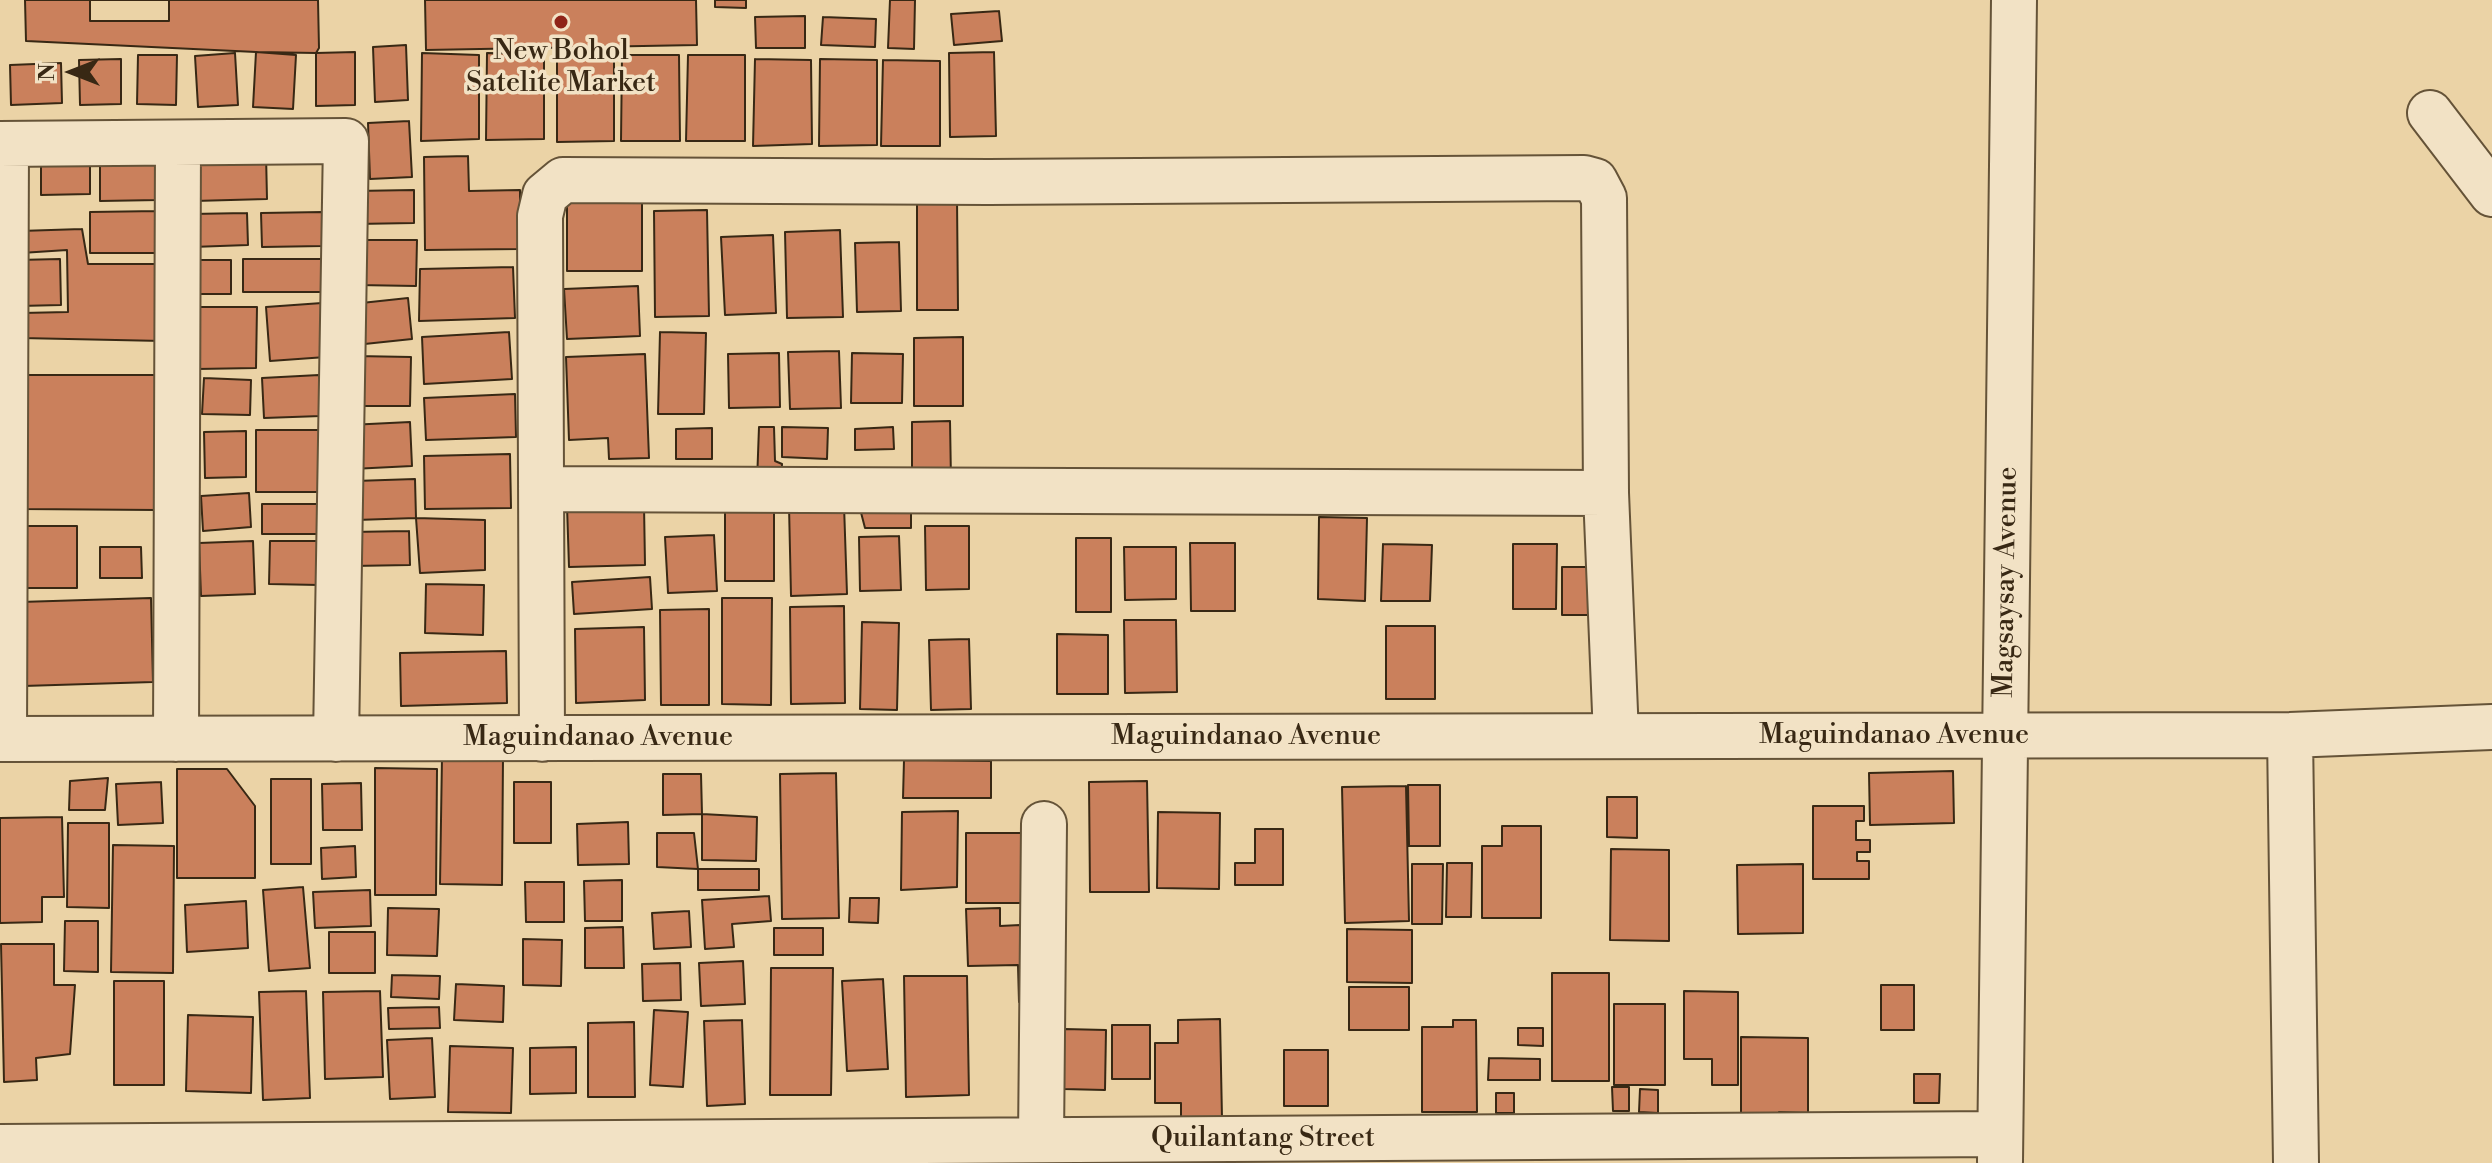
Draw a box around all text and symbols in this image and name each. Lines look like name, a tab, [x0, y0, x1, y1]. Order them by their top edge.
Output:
marker: New Bohol Satelite Market	[552, 13, 570, 31]
north arrow	[32, 32, 112, 112]
place label: New Bohol Satelite Market	[466, 35, 656, 101]
text: N	[34, 63, 61, 81]
street label: Magsaysay Avenue	[1988, 466, 2026, 698]
street label: Maguindanao Avenue	[1759, 719, 2029, 753]
street label: Maguindanao Avenue	[1111, 720, 1381, 754]
street label: Maguindanao Avenue	[463, 721, 733, 755]
street label: Quilantang Street	[1151, 1122, 1375, 1156]

